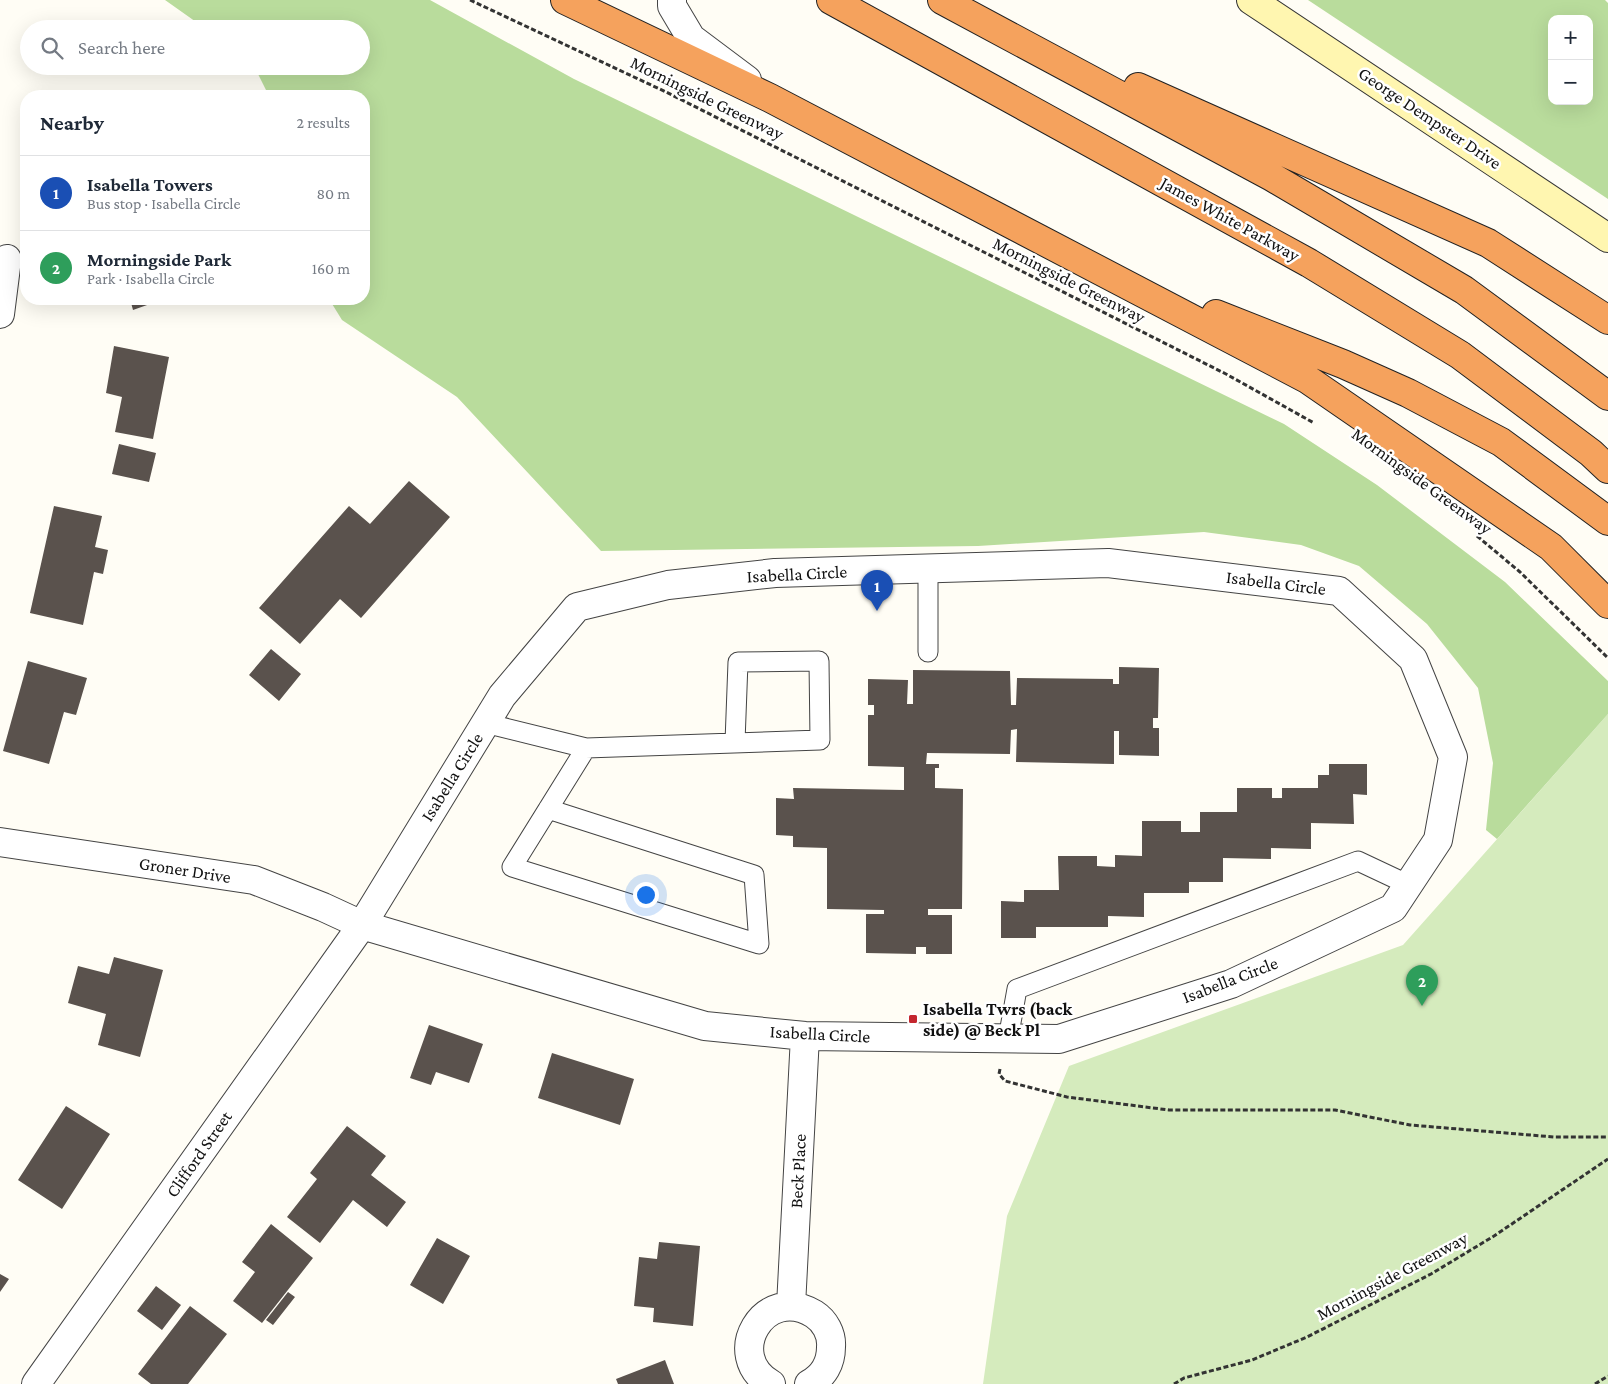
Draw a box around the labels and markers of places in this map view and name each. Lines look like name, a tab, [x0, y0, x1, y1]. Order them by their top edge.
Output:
pin: 1	[861, 570, 893, 611]
pin: 2	[1406, 965, 1438, 1006]
place label: Isabella Twrs (back side) @ Beck Pl	[923, 999, 1072, 1041]
marker: Isabella Twrs (back side) @ Beck Pl	[907, 1013, 919, 1025]

